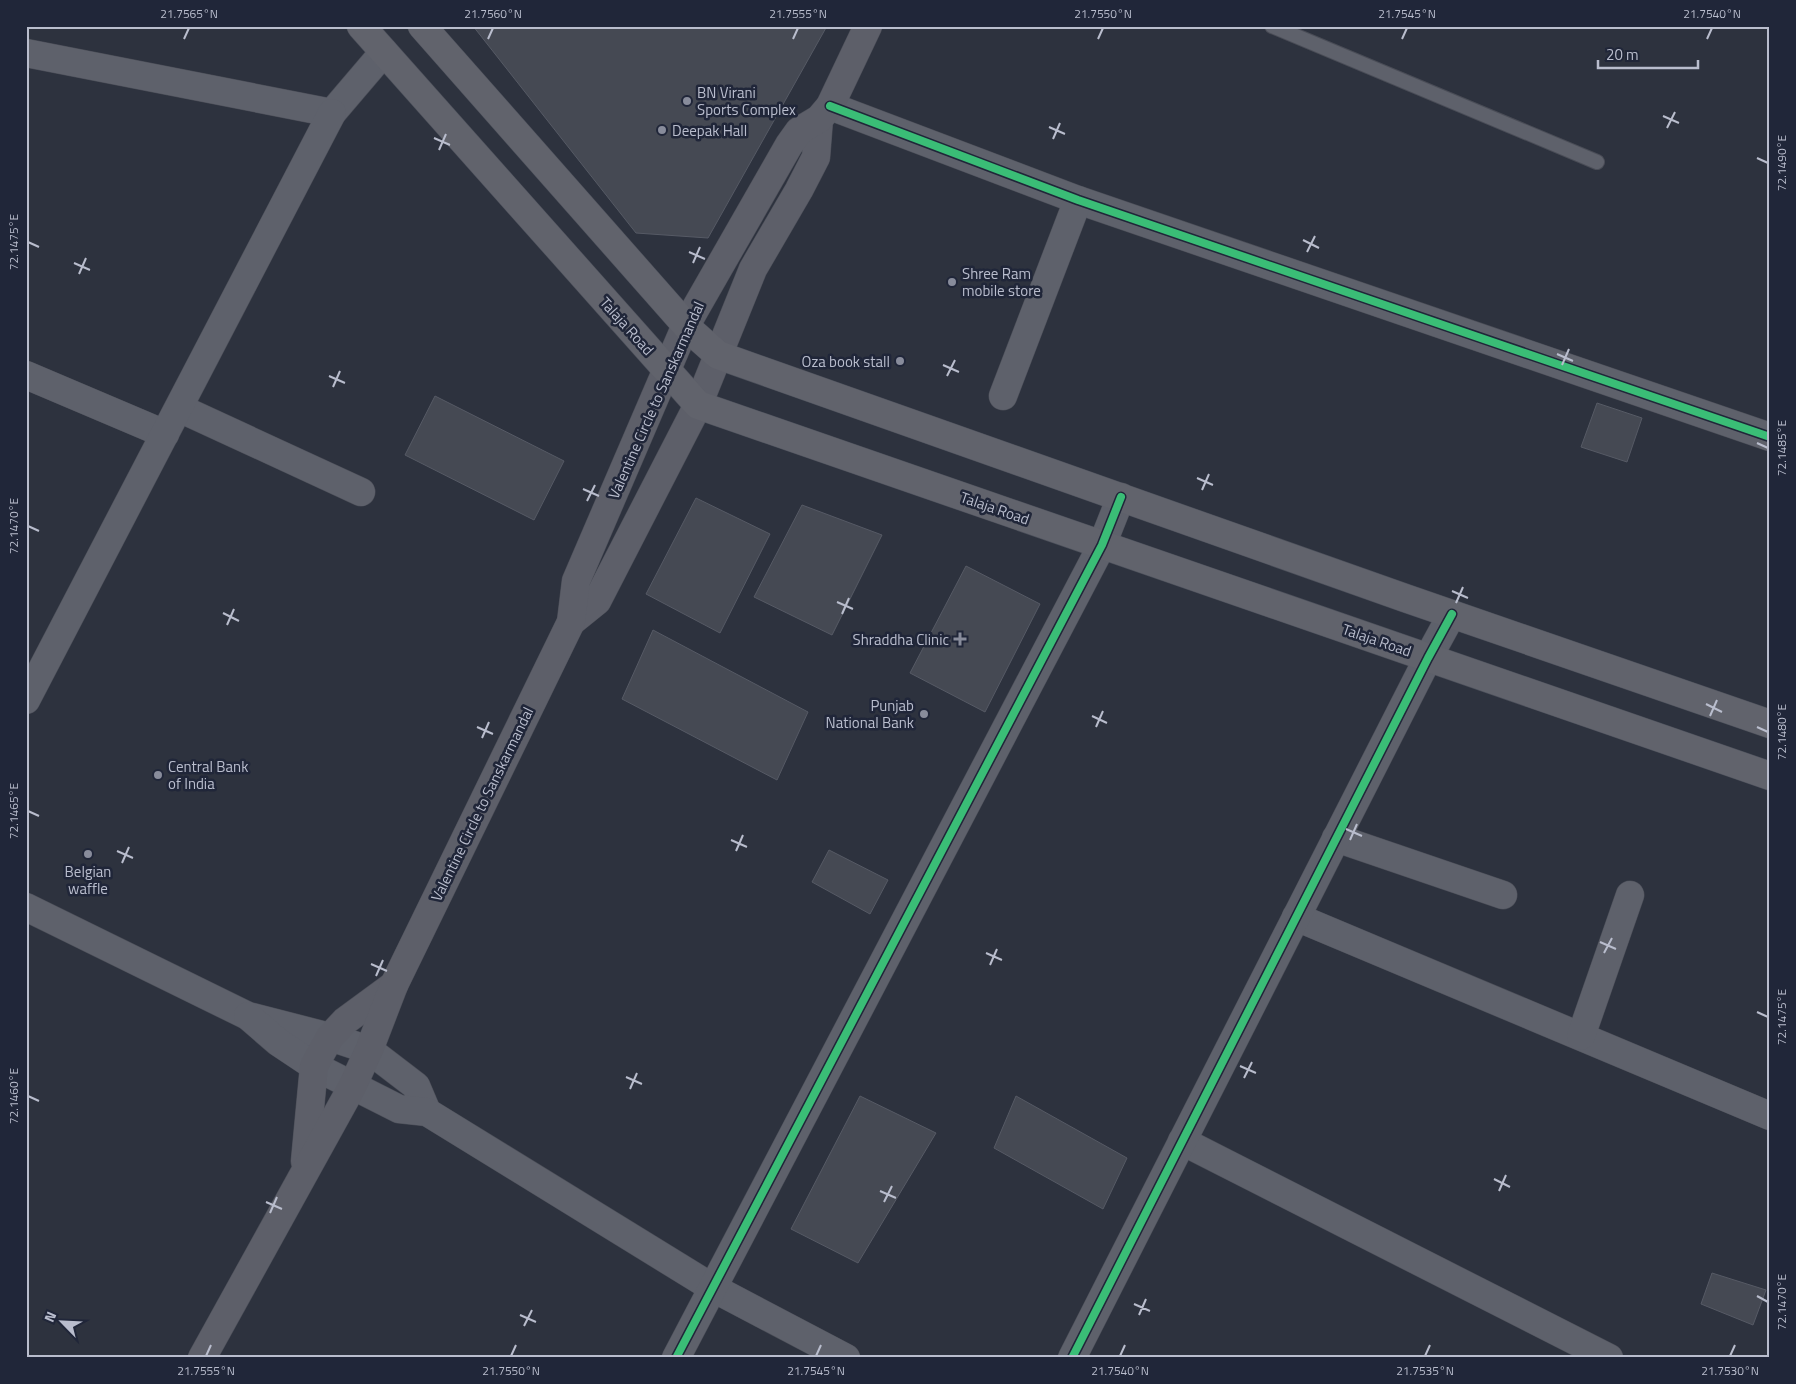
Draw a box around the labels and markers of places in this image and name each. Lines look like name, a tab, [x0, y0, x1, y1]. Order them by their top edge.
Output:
place label: BN Virani Sports Complex	[697, 81, 796, 121]
marker: BN Virani Sports Complex	[681, 95, 693, 107]
place label: Deepak Hall	[672, 119, 747, 142]
marker: Deepak Hall	[656, 124, 668, 136]
place label: Shree Ram mobile store	[962, 262, 1041, 302]
marker: Shree Ram mobile store	[946, 276, 958, 288]
place label: Oza book stall	[802, 350, 890, 373]
marker: Oza book stall	[894, 355, 906, 367]
place label: Shraddha Clinic	[853, 628, 949, 651]
marker: Shraddha Clinic	[953, 632, 967, 646]
place label: Punjab National Bank	[826, 694, 914, 734]
marker: Punjab National Bank	[918, 708, 930, 720]
place label: Central Bank of India	[168, 755, 248, 795]
marker: Central Bank of India	[152, 769, 164, 781]
marker: Belgian waffle	[82, 848, 94, 860]
place label: Belgian waffle	[65, 860, 111, 900]

